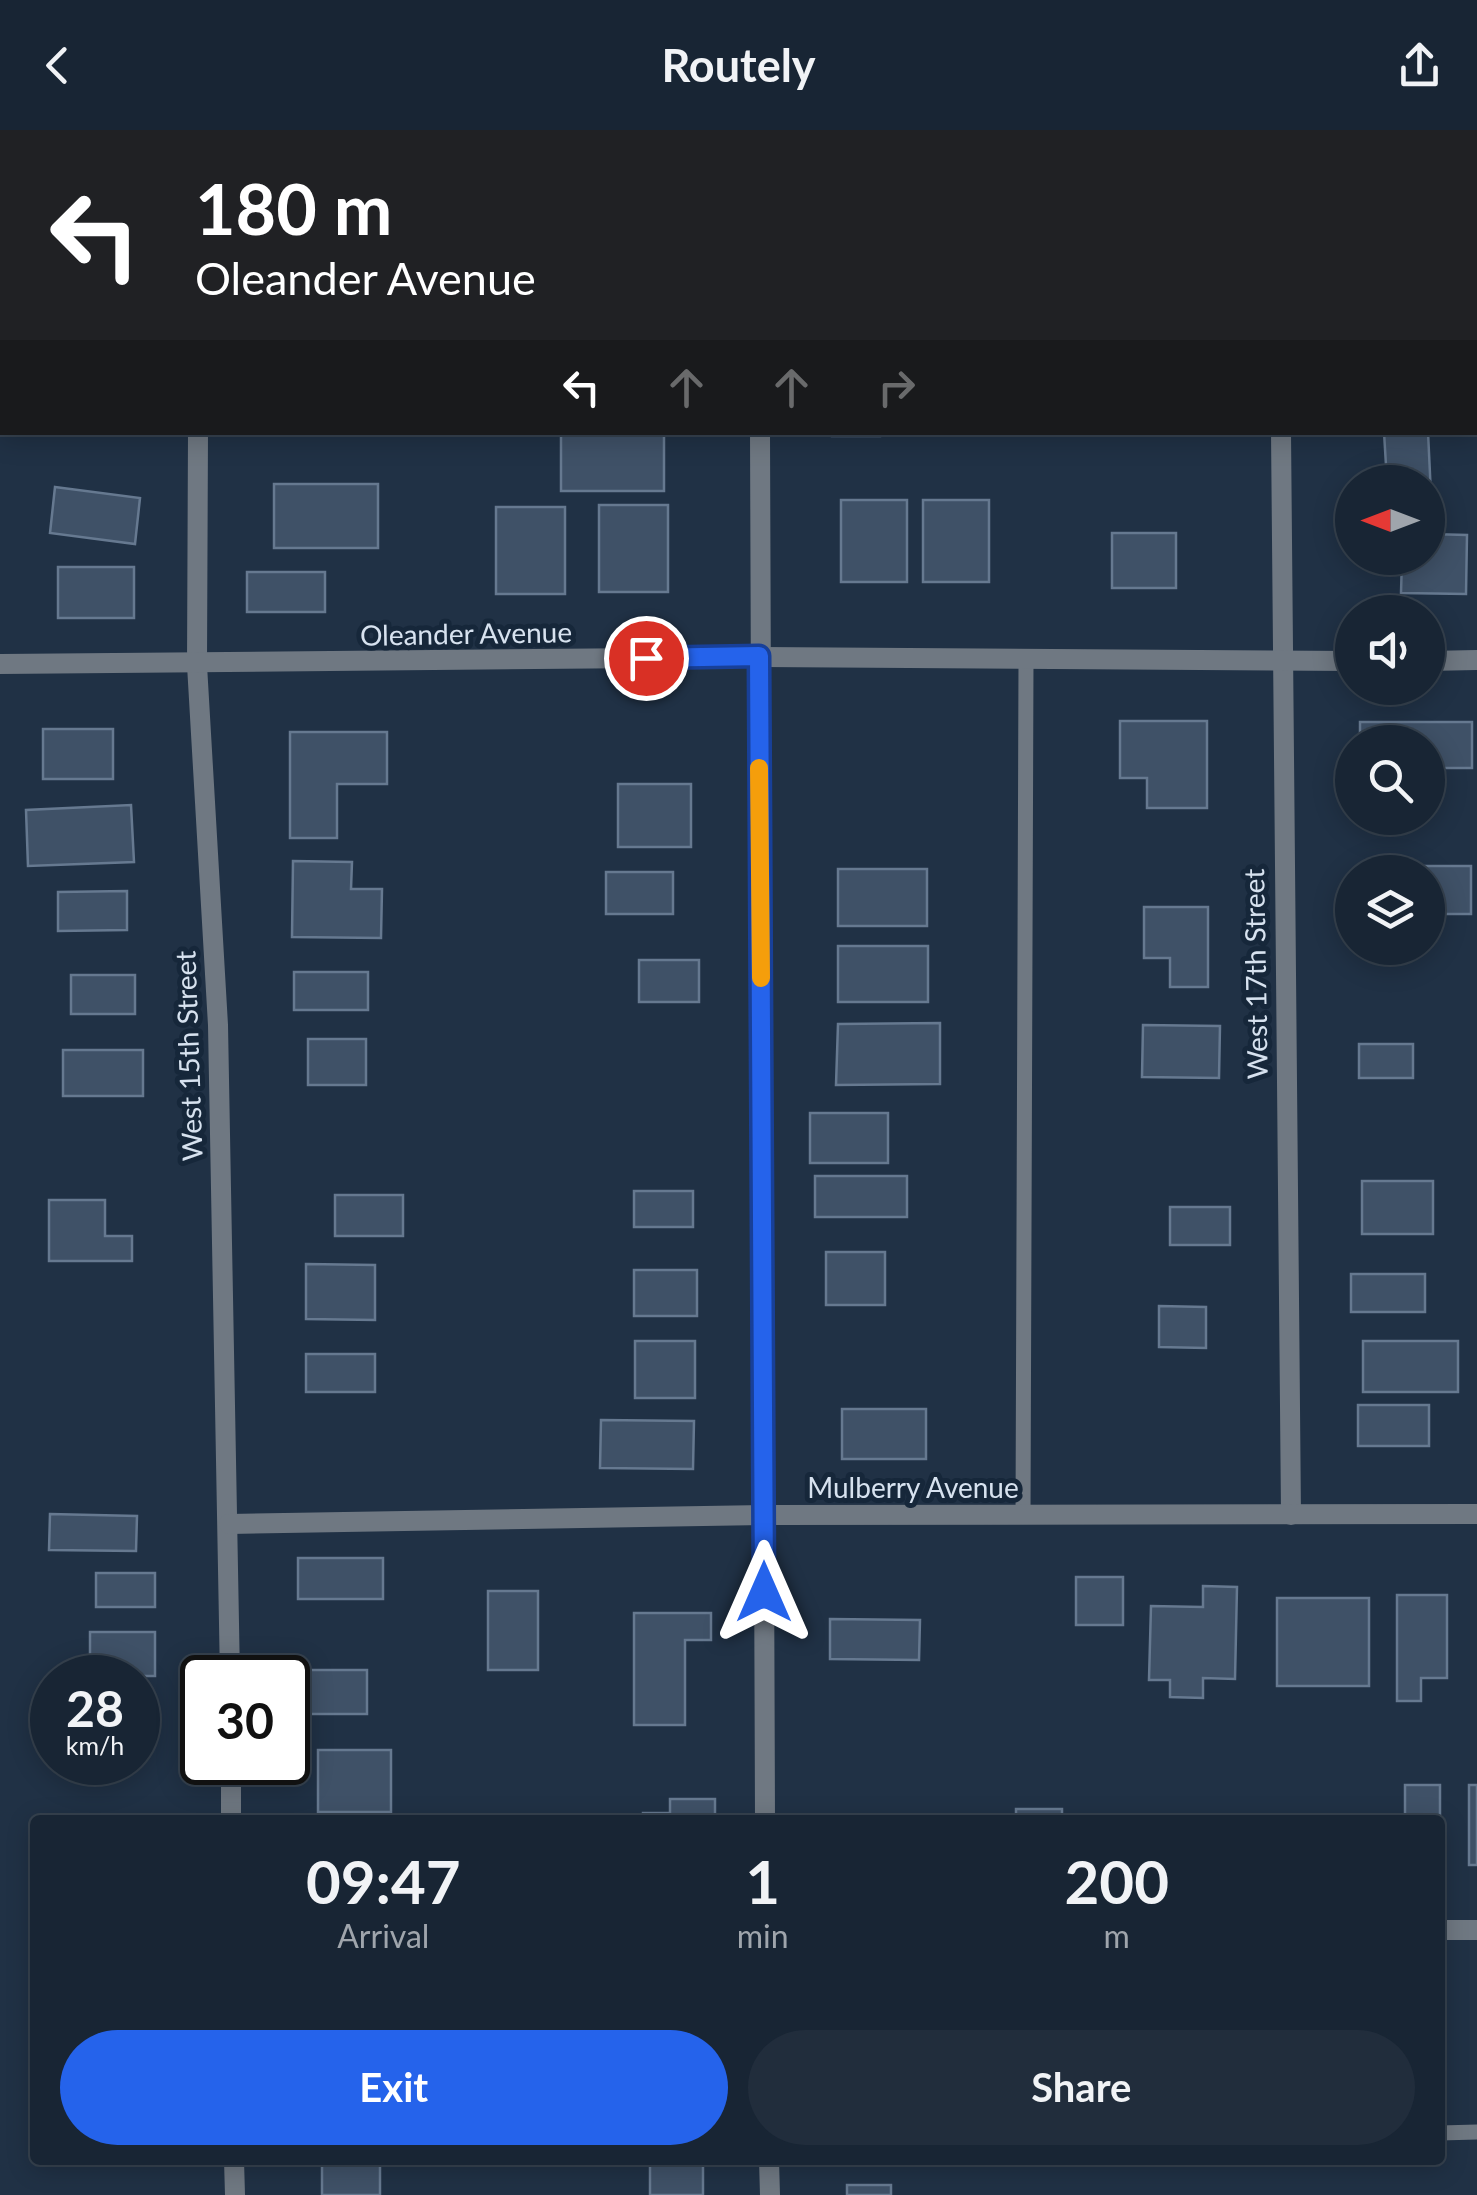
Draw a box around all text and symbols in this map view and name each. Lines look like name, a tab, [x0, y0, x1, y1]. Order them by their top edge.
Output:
icon: back	[30, 38, 85, 93]
text: Routely	[661, 38, 816, 92]
icon: share	[1392, 38, 1447, 93]
text: 180 m	[195, 166, 392, 250]
icon: left	[30, 170, 160, 300]
text: Oleander Avenue	[195, 251, 536, 305]
icon: left	[554, 360, 609, 415]
icon: ahead	[659, 360, 714, 415]
icon: ahead	[764, 360, 819, 415]
icon: right	[869, 360, 924, 415]
north arrow	[1335, 465, 1445, 575]
map controls	[1335, 465, 1445, 965]
button: sound	[1335, 595, 1445, 705]
street label: Oleander Avenue	[360, 614, 572, 652]
pin	[604, 616, 689, 701]
icon: arrive	[619, 631, 674, 686]
button: search	[1335, 725, 1445, 835]
button: layers	[1335, 855, 1445, 965]
street label: West 17th Street	[1236, 868, 1274, 1080]
street label: West 15th Street	[167, 950, 209, 1162]
street label: Mulberry Avenue	[807, 1470, 1019, 1504]
position arrow	[712, 1540, 816, 1644]
speed limit sign: 30	[180, 1655, 310, 1785]
text: 28	[66, 1678, 124, 1738]
text: km/h	[66, 1730, 124, 1760]
text: 09:47	[306, 1845, 461, 1917]
text: 1	[745, 1845, 780, 1917]
text: 200	[1065, 1845, 1169, 1917]
text: Arrival	[337, 1916, 429, 1955]
text: min	[737, 1916, 789, 1955]
text: m	[1104, 1916, 1130, 1955]
button: Exit	[60, 2030, 728, 2145]
button: Share	[748, 2030, 1415, 2145]

